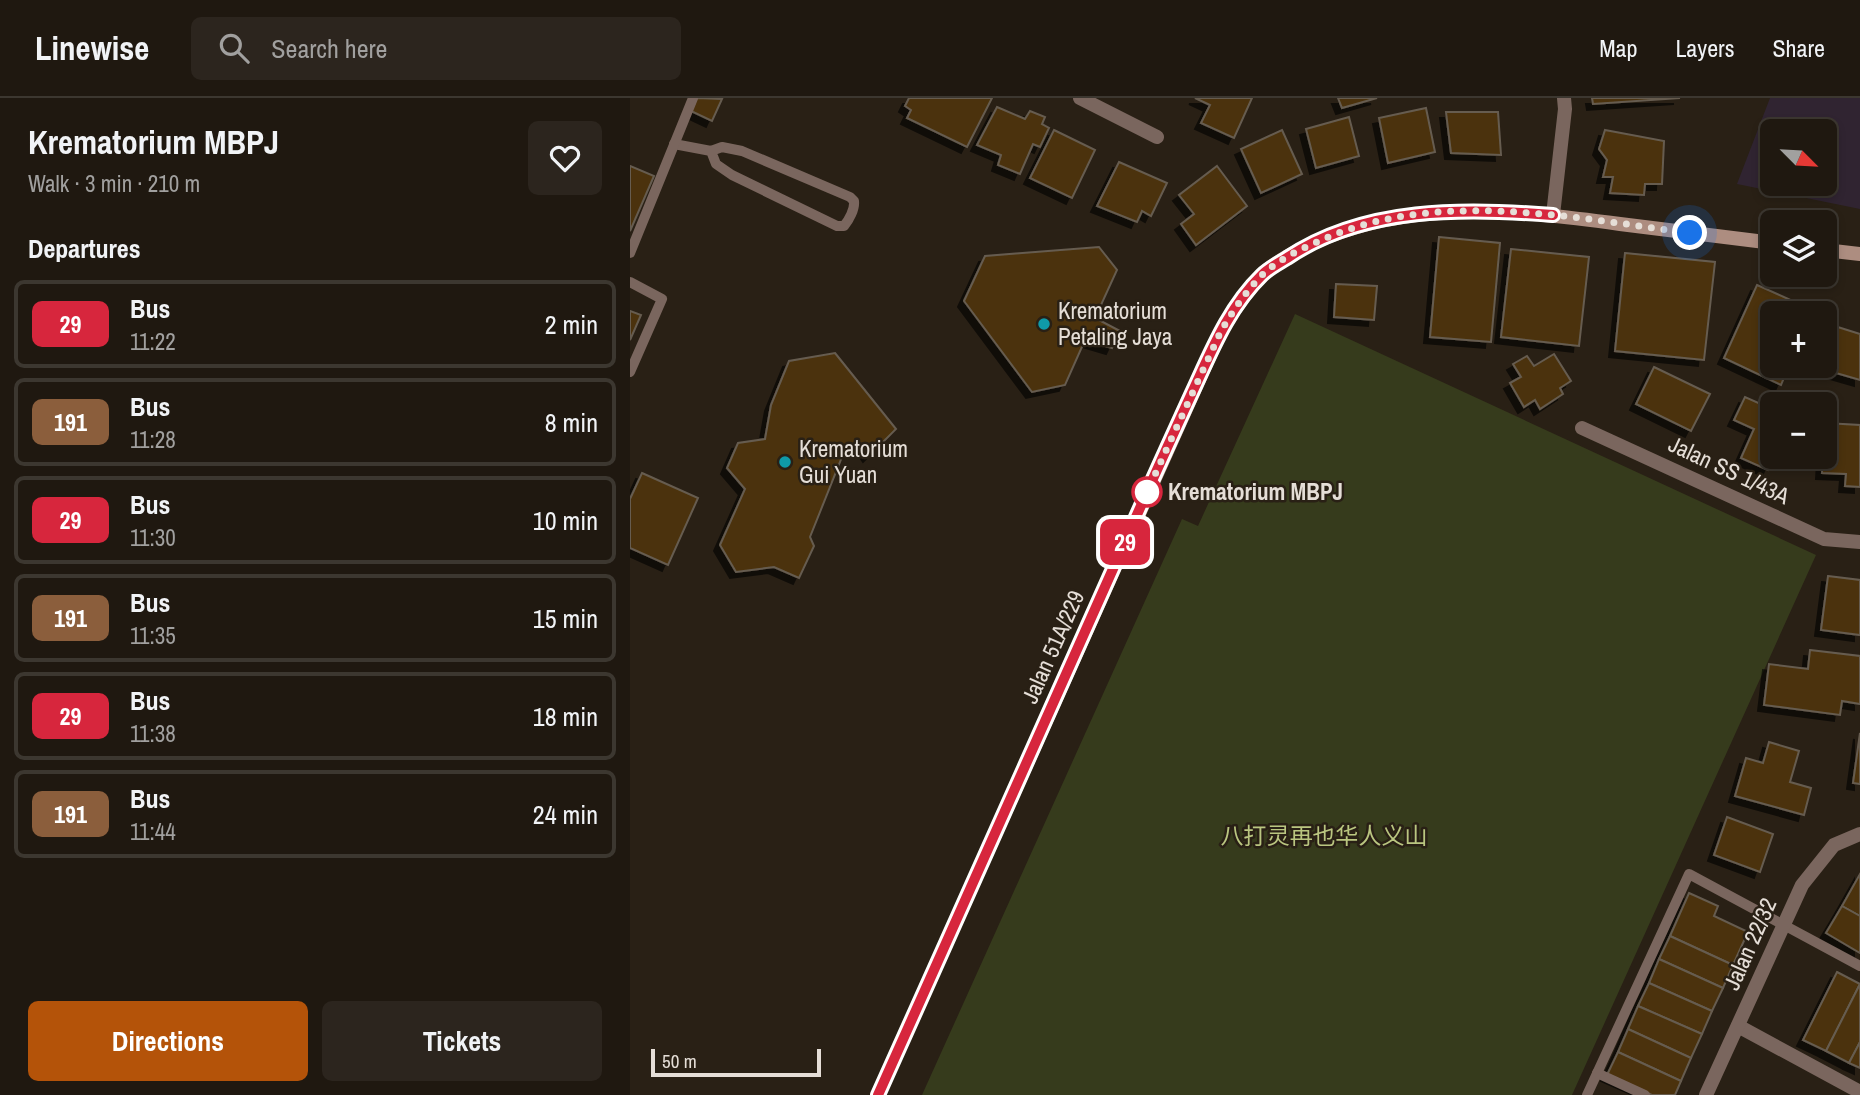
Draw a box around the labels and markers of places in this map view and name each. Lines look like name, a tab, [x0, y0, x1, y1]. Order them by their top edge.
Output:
place label: Krematorium Petaling Jaya	[1058, 295, 1173, 352]
marker: Krematorium Petaling Jaya	[1036, 316, 1052, 332]
place label: Krematorium Gui Yuan	[799, 433, 908, 490]
marker: Krematorium Gui Yuan	[777, 454, 793, 470]
place label: Krematorium MBPJ	[1168, 476, 1343, 507]
marker: Krematorium MBPJ	[1132, 477, 1162, 507]

